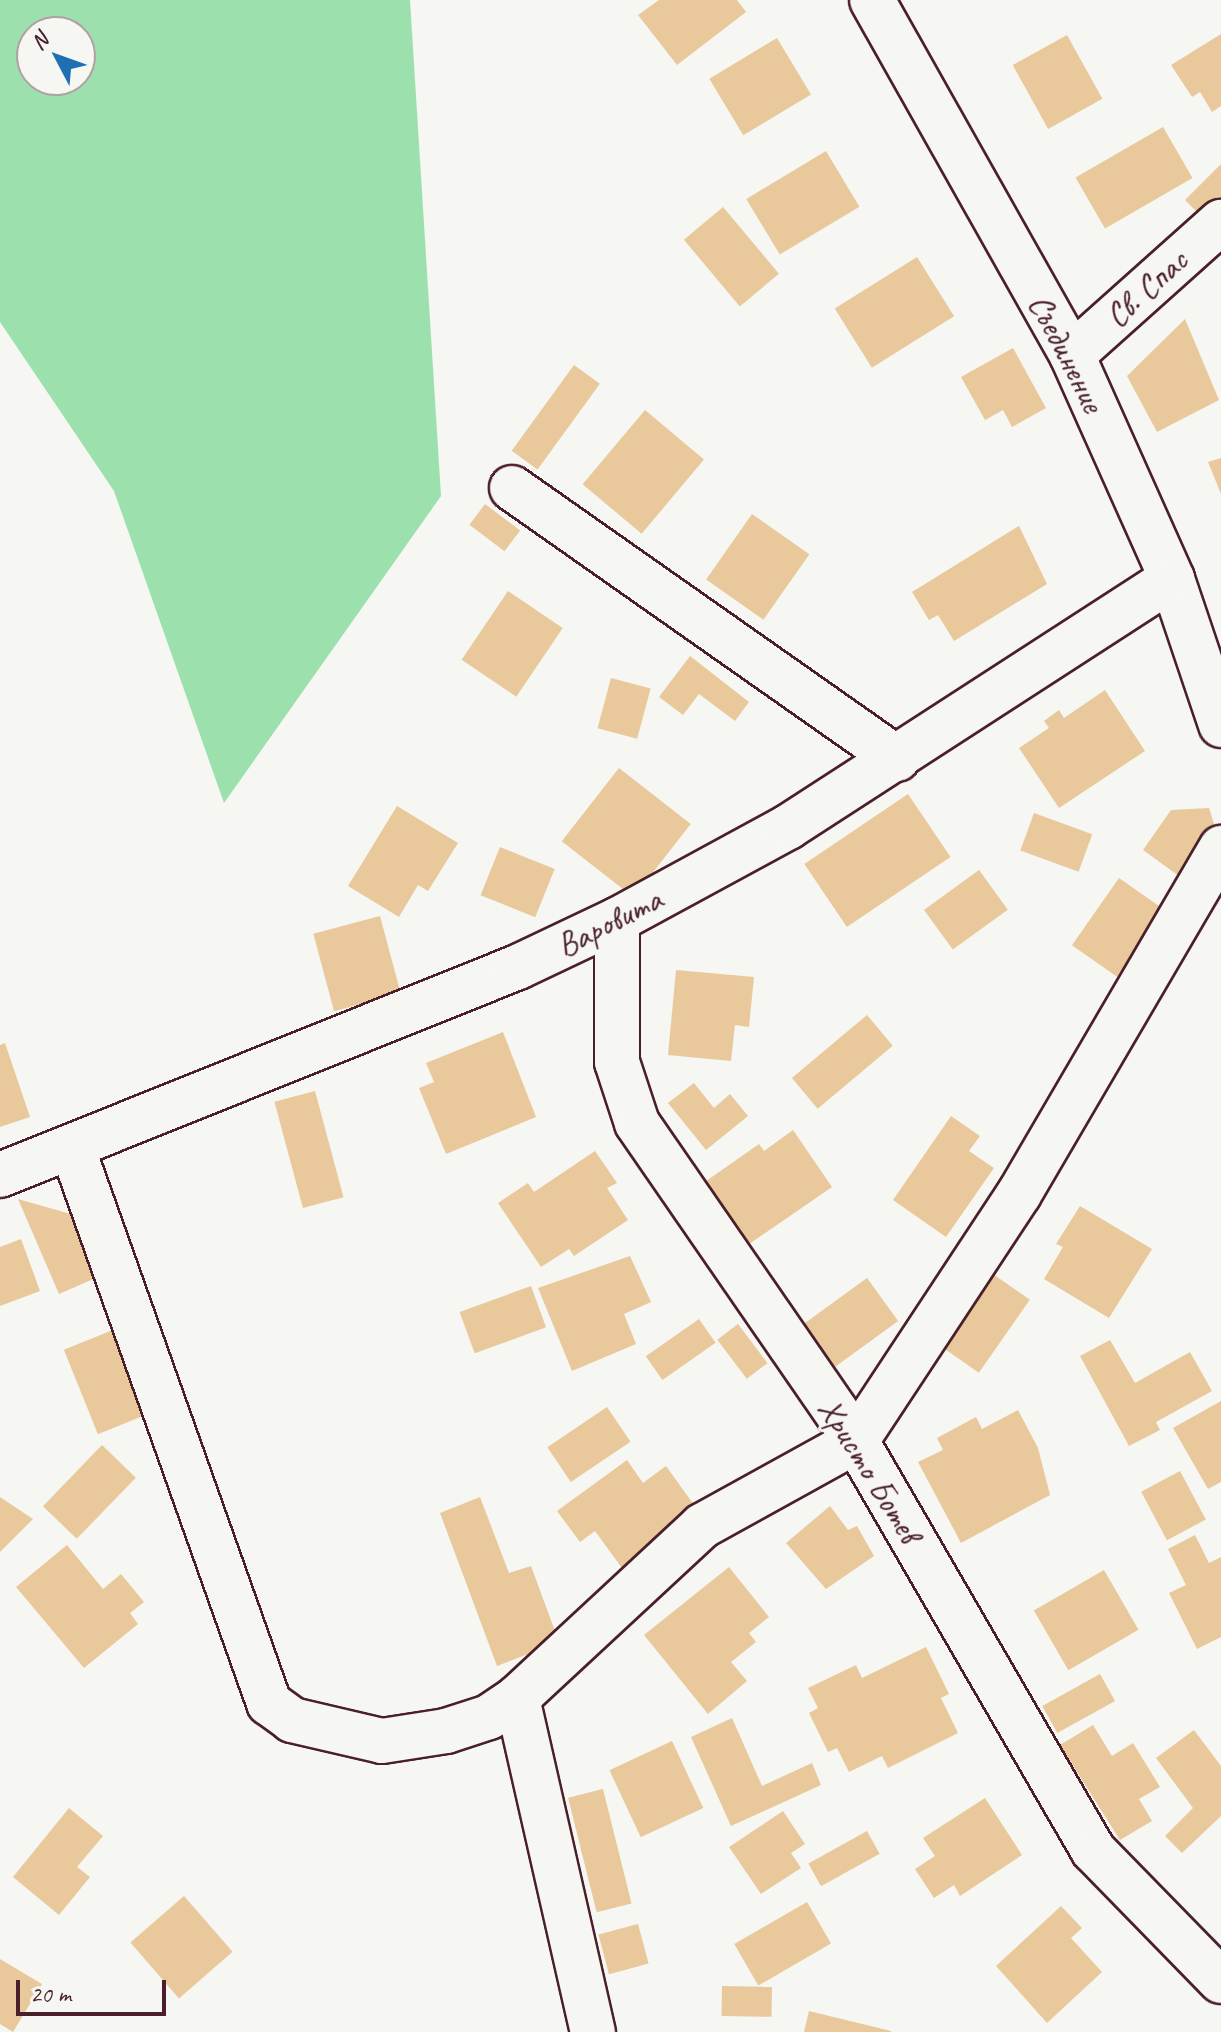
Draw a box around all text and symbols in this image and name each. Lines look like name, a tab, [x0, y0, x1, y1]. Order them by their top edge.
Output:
north arrow	[16, 16, 96, 96]
text: N	[24, 27, 54, 56]
street label: Св. Спас	[1096, 240, 1196, 336]
street label: Съединение	[1020, 287, 1114, 419]
street label: Варовита	[549, 878, 669, 966]
street label: Христо Ботев	[810, 1391, 930, 1549]
scale bar	[20, 1964, 170, 2014]
text: 20 m	[30, 1979, 71, 2009]

